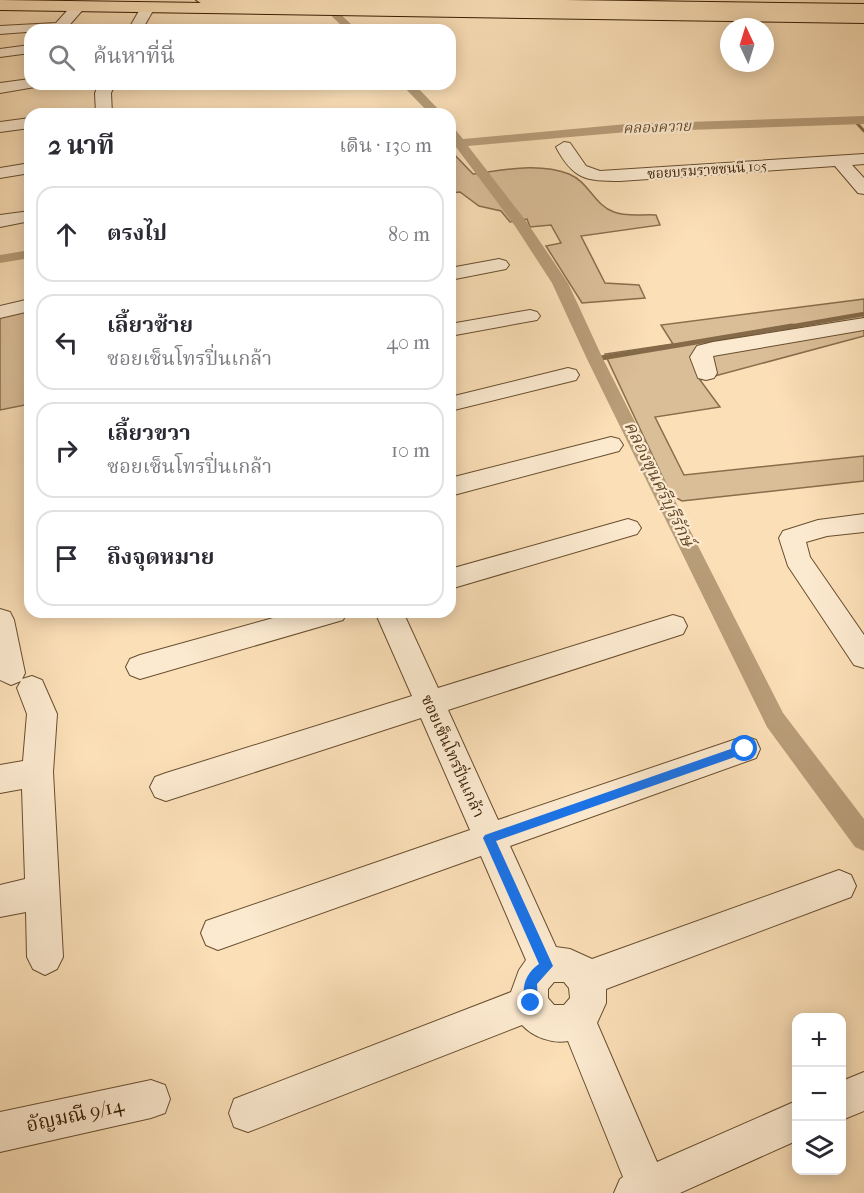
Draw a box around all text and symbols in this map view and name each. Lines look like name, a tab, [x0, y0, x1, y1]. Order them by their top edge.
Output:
north arrow	[720, 18, 774, 72]
search box	[24, 24, 456, 90]
icon: search	[45, 41, 78, 74]
text: ค้นหาที่นี่	[93, 43, 175, 69]
water label: คลองควาย	[623, 117, 692, 137]
text: 2 นาที	[48, 130, 114, 161]
text: เดิน · 130 m	[339, 134, 432, 157]
street label: ซอยบรมราชชนนี 105	[646, 157, 768, 183]
icon: ahead	[50, 218, 83, 251]
text: ตรงไป	[107, 220, 167, 246]
text: 80 m	[388, 223, 430, 246]
text: เลี้ยวซ้าย	[107, 312, 193, 338]
icon: left	[50, 326, 83, 359]
text: 40 m	[386, 331, 430, 354]
text: ซอยเซ็นโทรปิ่นเกล้า	[107, 347, 272, 370]
water label: คลองขุนศรีบุรีรักษ์	[619, 417, 701, 554]
text: เลี้ยวขวา	[107, 420, 191, 446]
icon: right	[50, 434, 83, 467]
text: 10 m	[391, 439, 430, 462]
text: ซอยเซ็นโทรปิ่นเกล้า	[107, 455, 272, 478]
icon: arrive	[50, 542, 83, 575]
text: ถึงจุดหมาย	[107, 544, 214, 570]
street label: ซอยเซ็นโทรปิ่นเกล้า	[417, 691, 490, 820]
route start	[731, 735, 757, 761]
route end	[517, 989, 543, 1015]
map controls	[792, 1013, 846, 1175]
button: +	[792, 1013, 846, 1067]
button: −	[792, 1067, 846, 1121]
street label: อัญมณี 9/14	[24, 1093, 127, 1137]
button: layers	[792, 1121, 846, 1175]

